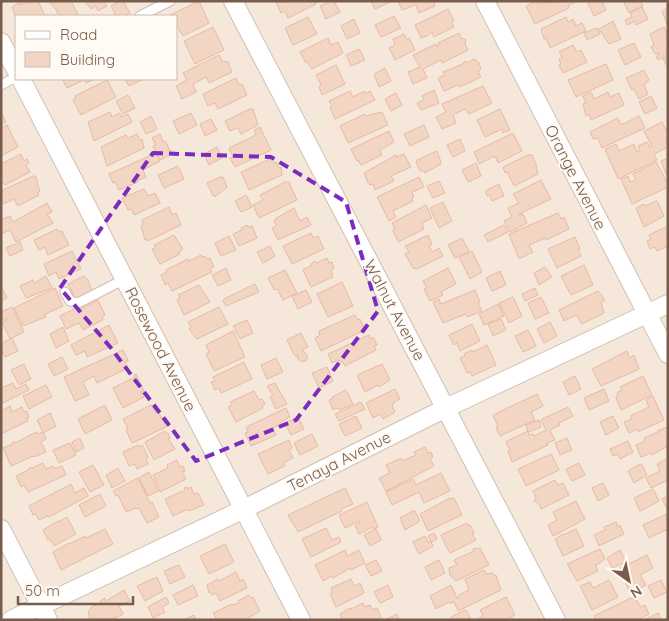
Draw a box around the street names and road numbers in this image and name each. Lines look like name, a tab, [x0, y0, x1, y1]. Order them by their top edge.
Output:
street label: Orange Avenue	[541, 121, 611, 233]
street label: Walnut Avenue	[360, 256, 430, 364]
street label: Rosewood Avenue	[121, 283, 201, 415]
street label: Tenaya Avenue	[284, 426, 394, 496]

